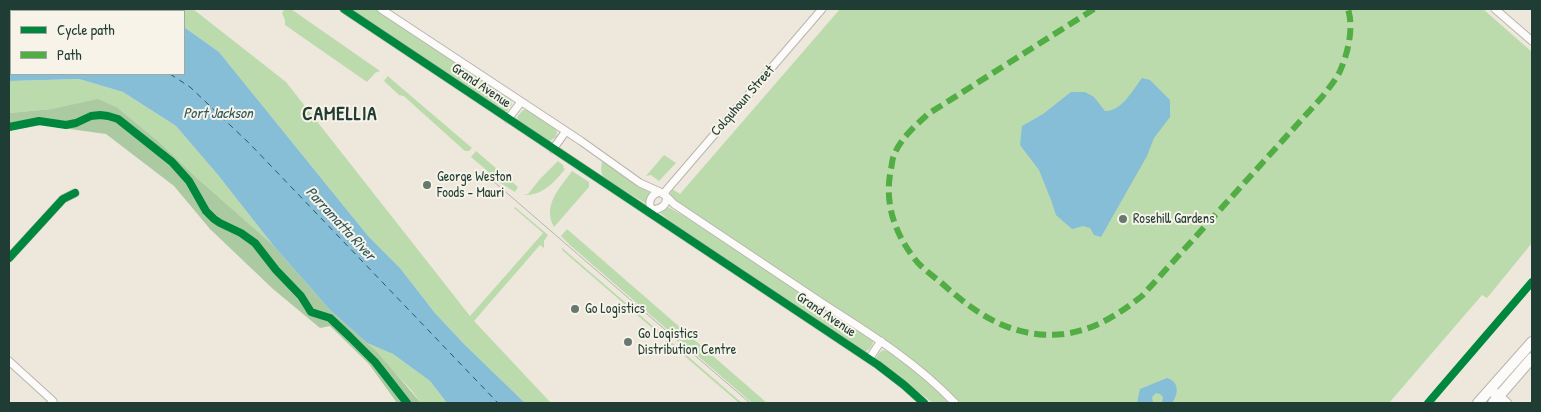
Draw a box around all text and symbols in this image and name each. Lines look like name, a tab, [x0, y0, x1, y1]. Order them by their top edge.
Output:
legend	[10, 10, 185, 75]
text: Cycle path	[57, 19, 115, 40]
text: Path	[57, 44, 82, 65]
street label: Grand Avenue	[448, 60, 514, 112]
street label: Colquhoun Street	[708, 62, 778, 140]
district label: CAMELLIA	[301, 104, 379, 126]
water label: Port Jackson	[183, 105, 253, 123]
place label: George Weston Foods - Mauri	[437, 169, 512, 202]
marker: George Weston Foods - Mauri	[421, 179, 433, 191]
water label: Parramatta River	[301, 183, 379, 265]
place label: Rosehill Gardens	[1133, 211, 1215, 227]
marker: Rosehill Gardens	[1117, 213, 1129, 225]
street label: Grand Avenue	[793, 289, 859, 341]
place label: Go Logistics	[585, 301, 645, 317]
marker: Go Logistics	[569, 303, 581, 315]
place label: Go Logistics Distribution Centre	[638, 326, 736, 358]
marker: Go Logistics Distribution Centre	[622, 336, 634, 348]

